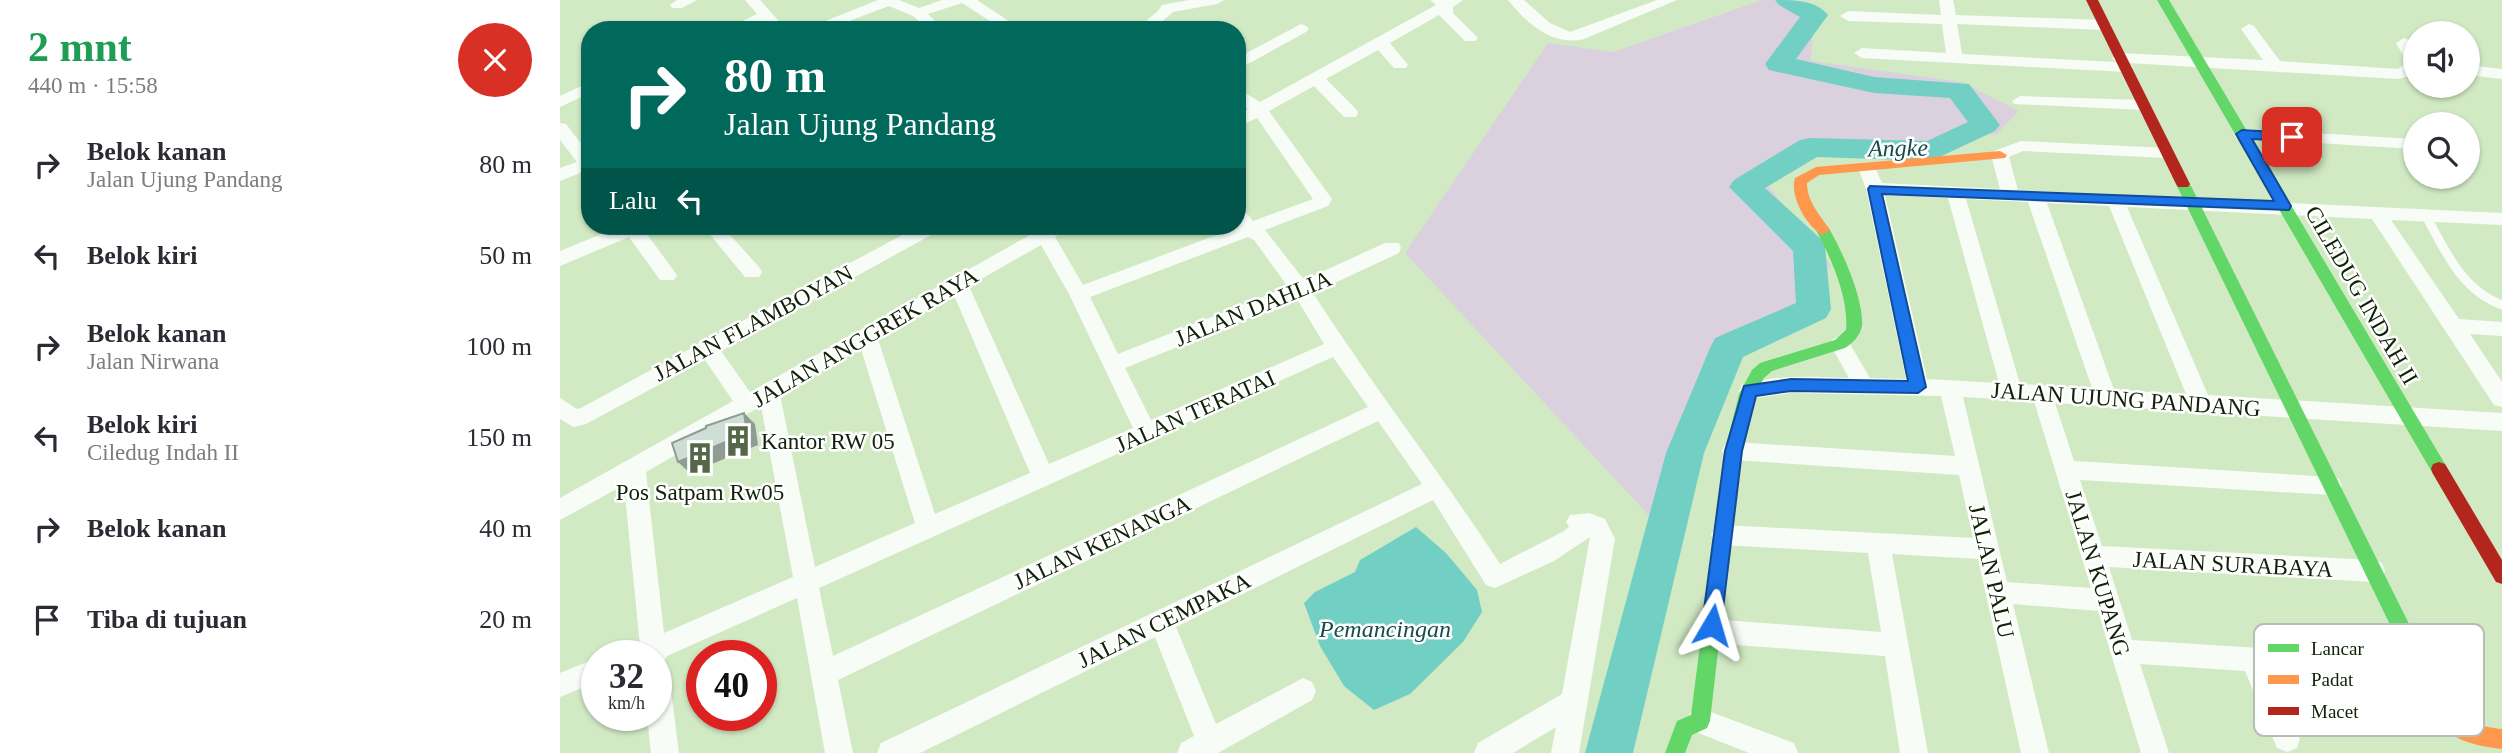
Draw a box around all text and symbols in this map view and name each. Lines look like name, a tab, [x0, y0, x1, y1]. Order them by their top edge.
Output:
map controls	[2403, 21, 2480, 189]
button: sound	[2403, 21, 2480, 98]
button: close	[458, 23, 532, 97]
text: 2 mnt	[28, 24, 132, 70]
text: 80 m	[724, 48, 826, 103]
icon: right	[609, 49, 700, 140]
text: 440 m · 15:58	[28, 73, 158, 98]
text: Jalan Ujung Pandang	[724, 106, 996, 142]
pin	[2262, 107, 2322, 167]
button: search	[2403, 112, 2480, 189]
icon: arrive	[2273, 118, 2311, 156]
water label: Angke	[1866, 134, 1929, 162]
text: Belok kanan	[87, 137, 226, 166]
icon: right	[28, 146, 66, 184]
text: 80 m	[479, 150, 532, 179]
text: Jalan Ujung Pandang	[87, 167, 282, 192]
icon: left	[671, 182, 709, 220]
text: Lalu	[609, 186, 657, 215]
street label: CILEDUG INDAH II	[2300, 202, 2423, 389]
icon: left	[28, 237, 66, 275]
text: Belok kiri	[87, 241, 198, 270]
text: 50 m	[479, 241, 532, 270]
street label: JALAN FLAMBOYAN	[649, 260, 857, 387]
street label: JALAN ANGGREK RAYA	[748, 262, 983, 412]
street label: JALAN DAHLIA	[1171, 266, 1336, 351]
text: Belok kanan	[87, 319, 226, 348]
icon: right	[28, 328, 66, 366]
text: 100 m	[466, 332, 532, 361]
text: Jalan Nirwana	[87, 349, 219, 374]
street label: JALAN TERATAI	[1111, 365, 1279, 458]
street label: JALAN UJUNG PANDANG	[1990, 378, 2262, 421]
text: Belok kiri	[87, 410, 198, 439]
icon: left	[28, 419, 66, 457]
text: 150 m	[466, 423, 532, 452]
building icon: Kantor RW 05	[721, 424, 755, 458]
place label: Kantor RW 05	[761, 429, 895, 454]
text: Ciledug Indah II	[87, 440, 239, 465]
building icon: Pos Satpam Rw05	[683, 441, 717, 475]
place label: Pos Satpam Rw05	[616, 480, 784, 505]
street label: JALAN KUPANG	[2060, 487, 2135, 659]
street label: JALAN KENANGA	[1010, 490, 1195, 594]
street label: JALAN PALU	[1964, 502, 2019, 641]
icon: right	[28, 510, 66, 548]
text: Belok kanan	[87, 514, 226, 543]
text: 40 m	[479, 514, 532, 543]
street label: JALAN SURABAYA	[2132, 547, 2334, 582]
street label: JALAN CEMPAKA	[1074, 568, 1255, 673]
position arrow	[1675, 588, 1749, 662]
icon: arrive	[28, 601, 66, 639]
text: Tiba di tujuan	[87, 605, 247, 634]
text: 20 m	[479, 605, 532, 634]
water label: Pemancingan	[1318, 616, 1451, 642]
legend	[2254, 624, 2484, 736]
text: Lancar	[2311, 638, 2364, 659]
speed limit sign: 40	[686, 640, 777, 731]
text: 32	[609, 657, 644, 696]
text: Padat	[2311, 669, 2354, 690]
text: km/h	[608, 693, 645, 713]
text: Macet	[2311, 701, 2359, 722]

